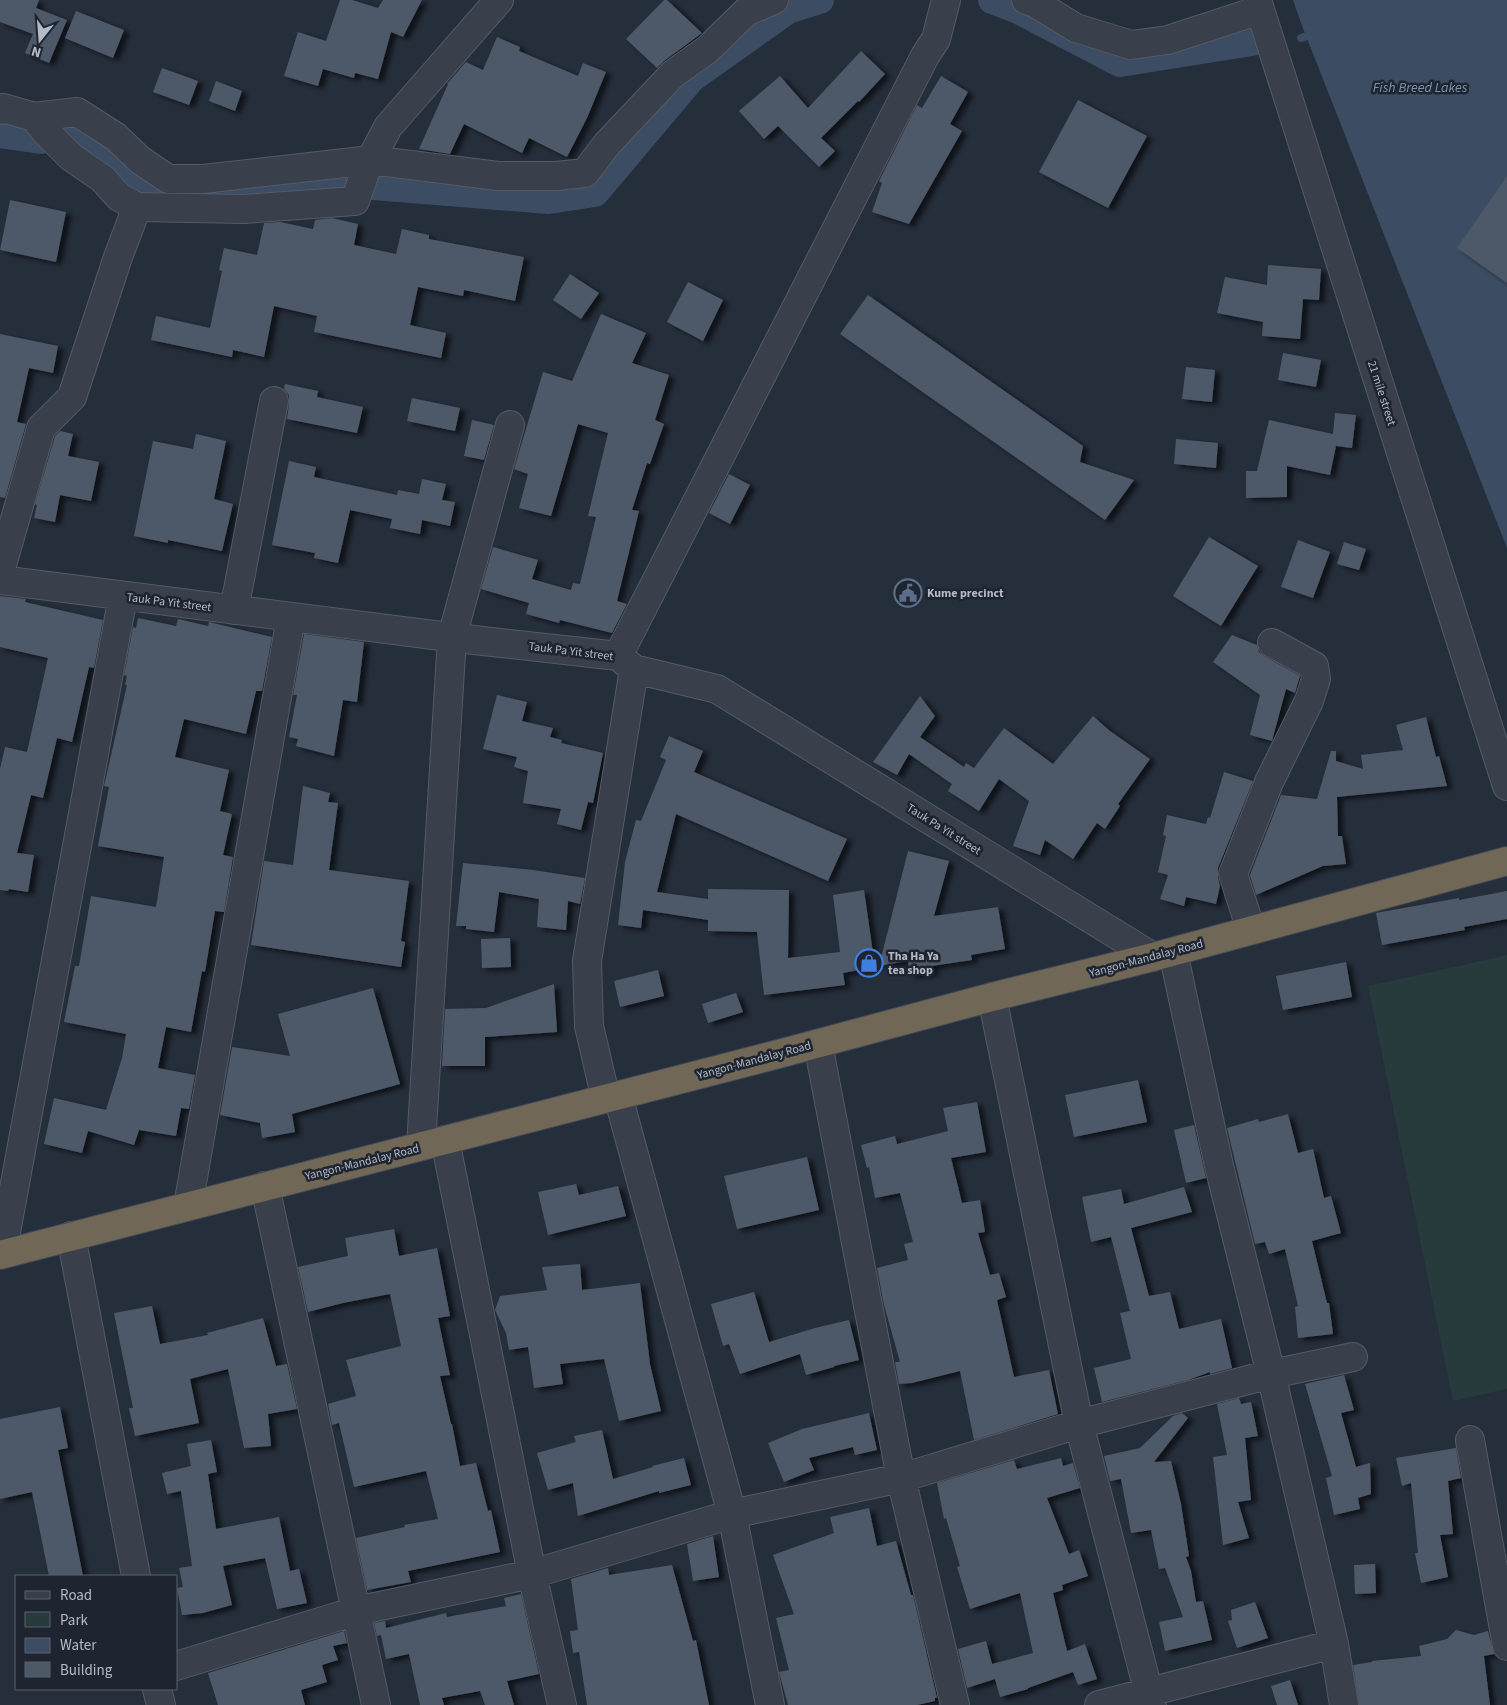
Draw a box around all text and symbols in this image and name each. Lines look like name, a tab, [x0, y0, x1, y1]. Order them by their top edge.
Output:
north arrow	[15, 15, 65, 65]
text: N	[29, 41, 44, 62]
water label: Fish Breed Lakes	[1373, 78, 1468, 98]
street label: 21 mile street	[1363, 358, 1400, 428]
public building icon: Kume precinct	[893, 578, 923, 608]
place label: Kume precinct	[927, 585, 1004, 602]
street label: Tauk Pa Yit street	[126, 589, 212, 616]
street label: Tauk Pa Yit street	[528, 638, 614, 665]
street label: Tauk Pa Yit street	[903, 800, 984, 859]
street label: Yangon-Mandalay Road	[1086, 935, 1205, 982]
shop icon: Tha Ha Ya tea shop	[854, 948, 884, 978]
place label: Tha Ha Ya tea shop	[888, 948, 939, 979]
street label: Yangon-Mandalay Road	[694, 1037, 813, 1084]
street label: Yangon-Mandalay Road	[302, 1140, 421, 1185]
legend	[15, 1575, 178, 1690]
text: Road	[60, 1585, 92, 1606]
text: Park	[60, 1610, 89, 1631]
text: Water	[60, 1635, 97, 1656]
text: Building	[60, 1660, 113, 1681]

